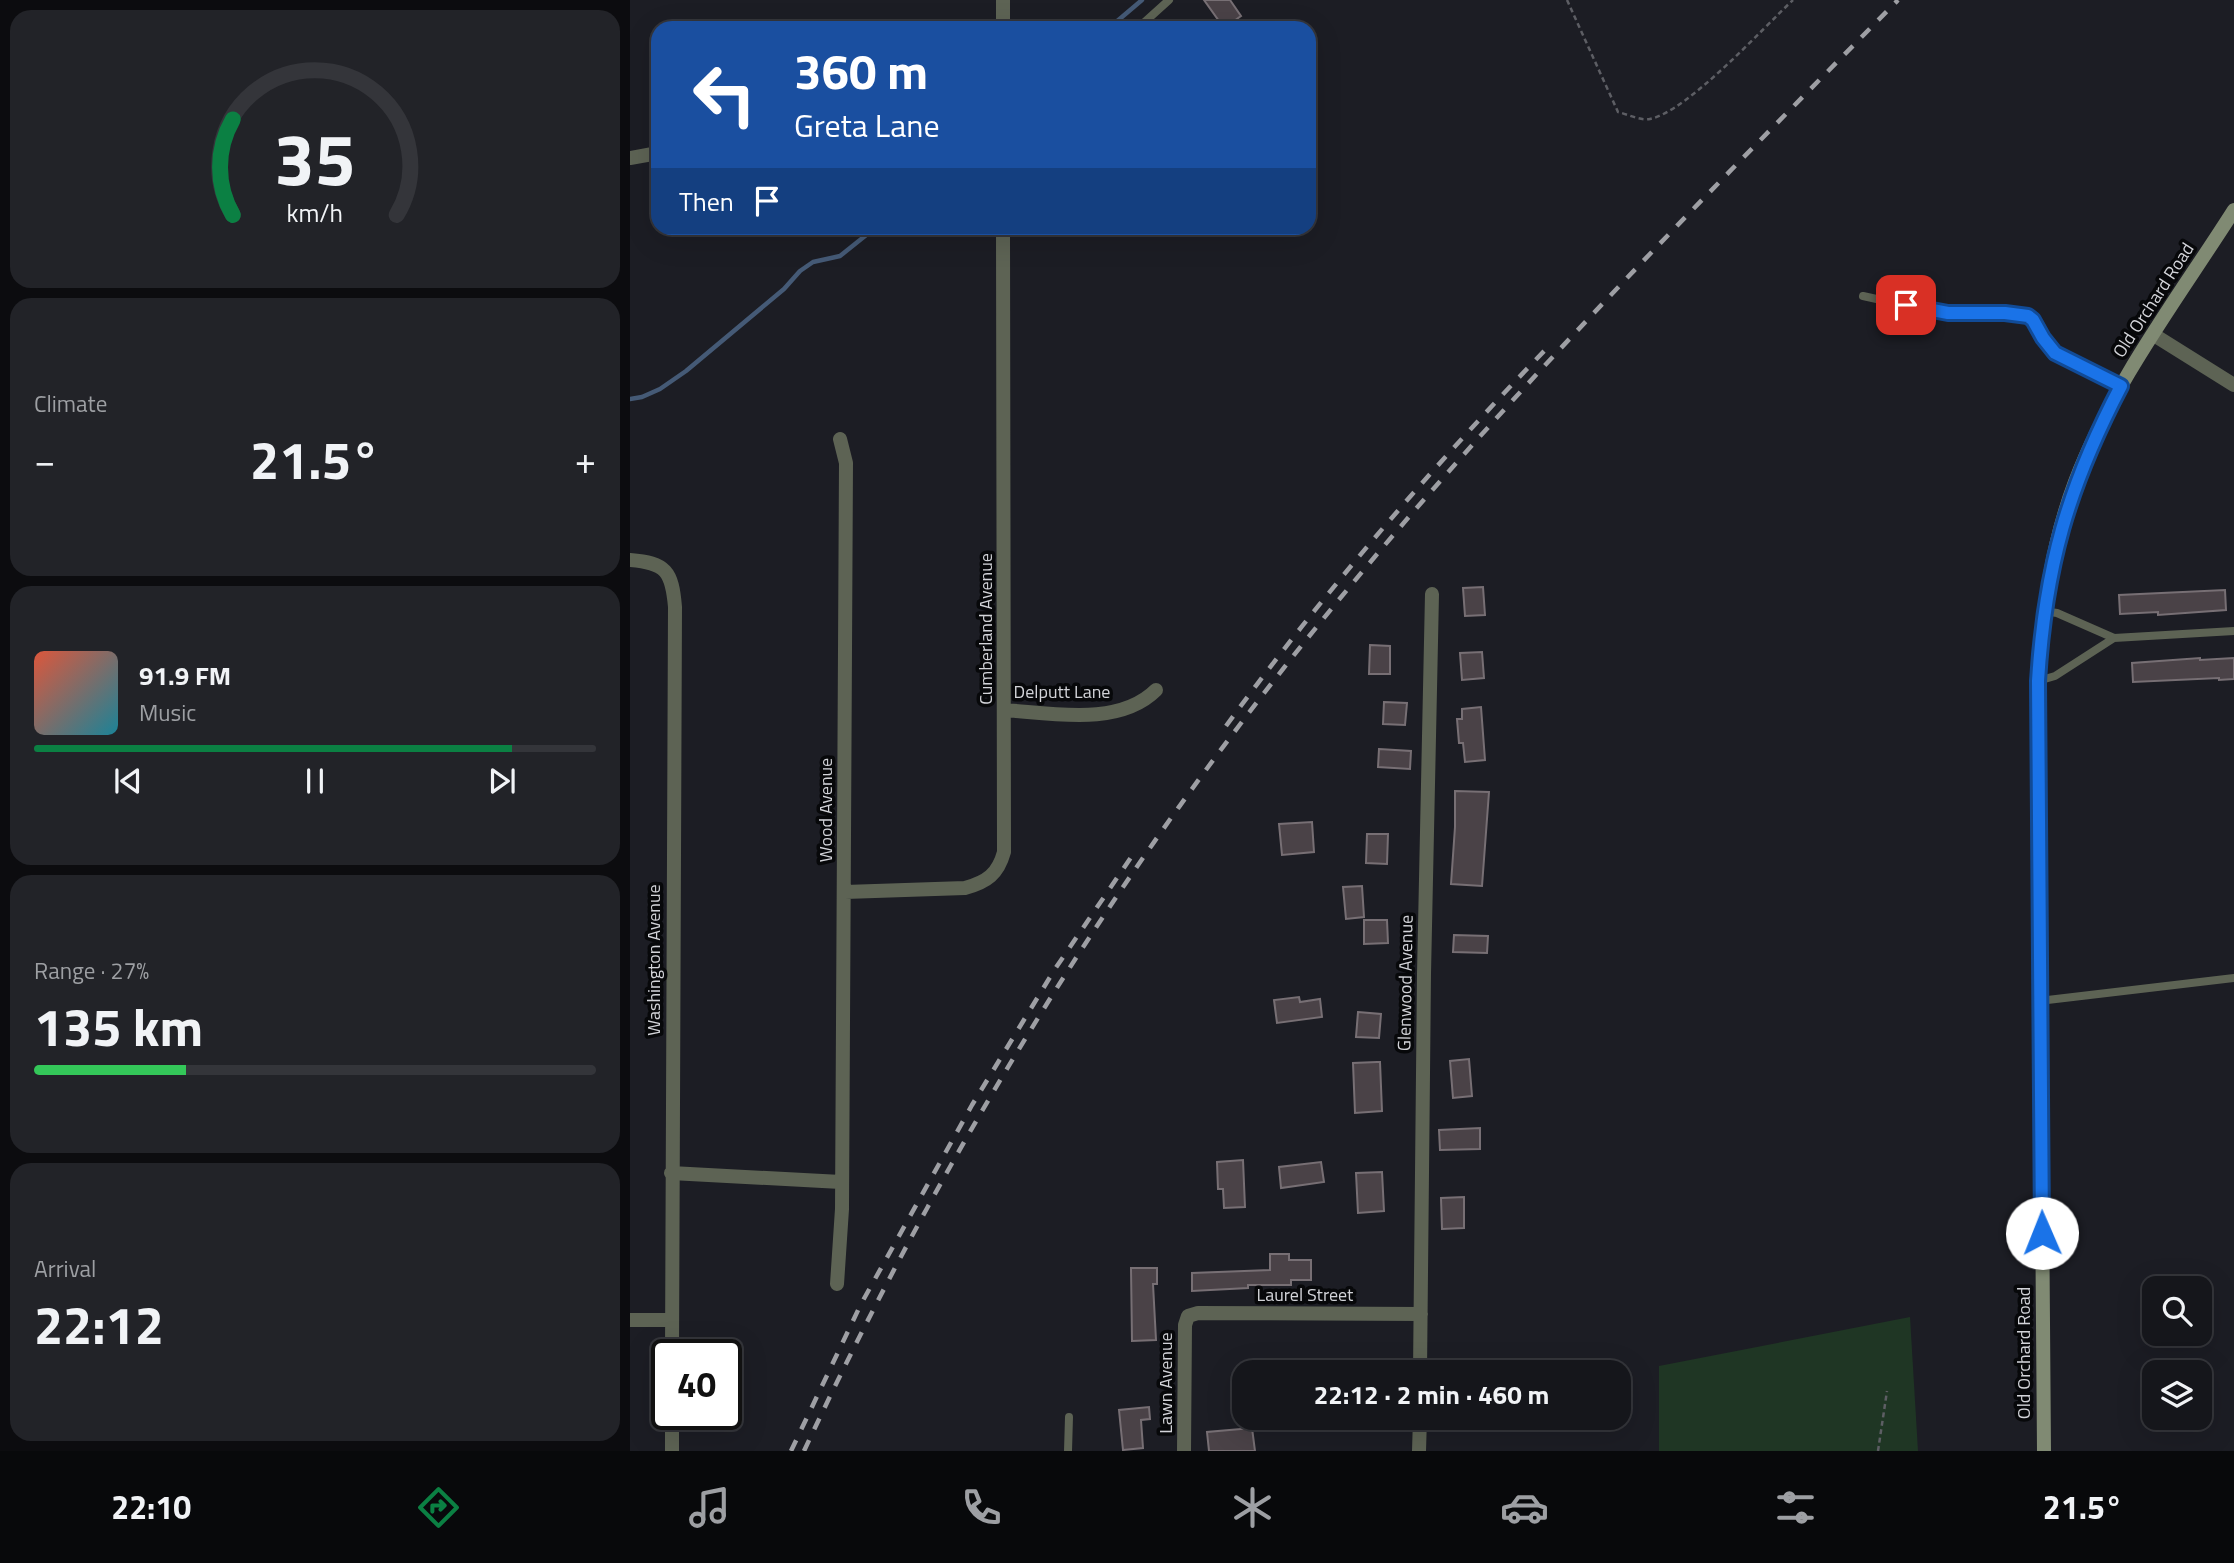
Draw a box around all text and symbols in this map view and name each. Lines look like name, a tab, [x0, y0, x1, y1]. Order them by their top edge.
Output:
text: 360 m	[794, 33, 928, 108]
icon: left	[679, 49, 770, 140]
text: Greta Lane	[794, 101, 940, 149]
text: 35	[274, 103, 356, 213]
text: Then	[679, 182, 734, 221]
icon: arrive	[748, 182, 786, 220]
text: km/h	[287, 194, 343, 232]
street label: Old Orchard Road	[2106, 237, 2200, 363]
pin	[1876, 275, 1936, 335]
icon: arrive	[1887, 286, 1925, 324]
text: Climate	[34, 386, 107, 421]
text: 21.5°	[250, 420, 380, 499]
text: −	[34, 431, 55, 489]
text: +	[575, 431, 596, 489]
street label: Cumberland Avenue	[972, 553, 999, 705]
text: 91.9 FM	[139, 656, 231, 695]
street label: Delputt Lane	[1014, 678, 1110, 705]
text: Music	[139, 695, 196, 730]
street label: Wood Avenue	[812, 758, 839, 862]
icon: previous	[109, 762, 147, 800]
icon: pause	[296, 762, 334, 800]
icon: next	[483, 762, 521, 800]
street label: Washington Avenue	[640, 884, 667, 1036]
street label: Glenwood Avenue	[1390, 915, 1420, 1051]
text: Range · 27%	[34, 953, 149, 988]
text: 135 km	[34, 987, 203, 1066]
position arrow	[2005, 1196, 2079, 1270]
text: Arrival	[34, 1251, 96, 1286]
map controls	[2142, 1276, 2212, 1430]
button: search	[2142, 1276, 2212, 1346]
street label: Laurel Street	[1257, 1281, 1354, 1308]
text: 22:12	[34, 1285, 164, 1364]
street label: Old Orchard Road	[2010, 1287, 2037, 1419]
street label: Lawn Avenue	[1152, 1332, 1179, 1434]
speed limit sign: 40	[651, 1339, 742, 1430]
button: layers	[2142, 1360, 2212, 1430]
text: 22:12 · 2 min · 460 m	[1314, 1375, 1549, 1414]
text: 22:10	[111, 1483, 191, 1531]
icon: directions	[414, 1483, 463, 1532]
icon: music	[685, 1483, 734, 1532]
icon: phone	[957, 1483, 1006, 1532]
icon: climate	[1228, 1483, 1277, 1532]
icon: car	[1500, 1483, 1549, 1532]
icon: filters	[1771, 1483, 1820, 1532]
text: 21.5°	[2043, 1483, 2123, 1531]

